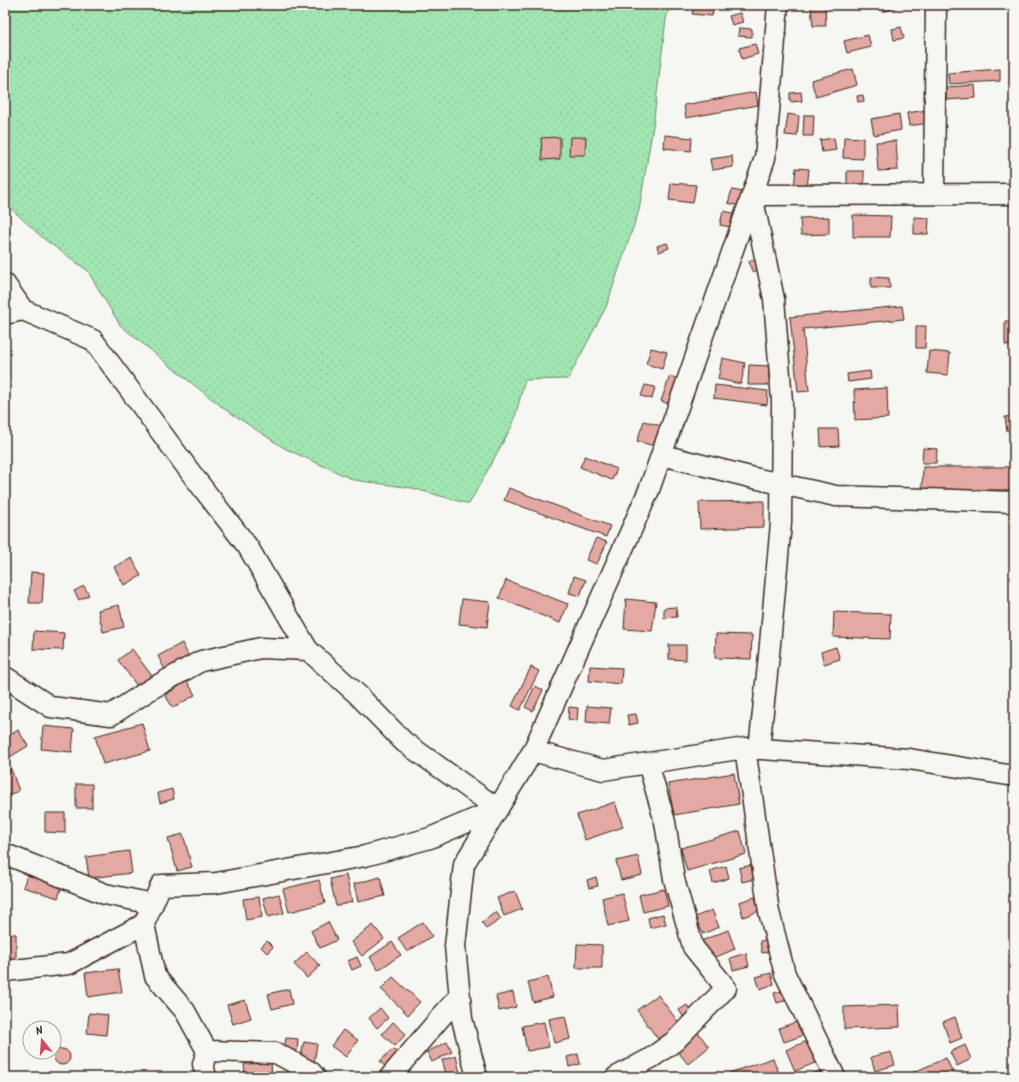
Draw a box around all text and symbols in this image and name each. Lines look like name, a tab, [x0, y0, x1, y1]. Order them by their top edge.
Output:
north arrow	[22, 1020, 62, 1060]
text: N	[33, 1022, 45, 1041]

